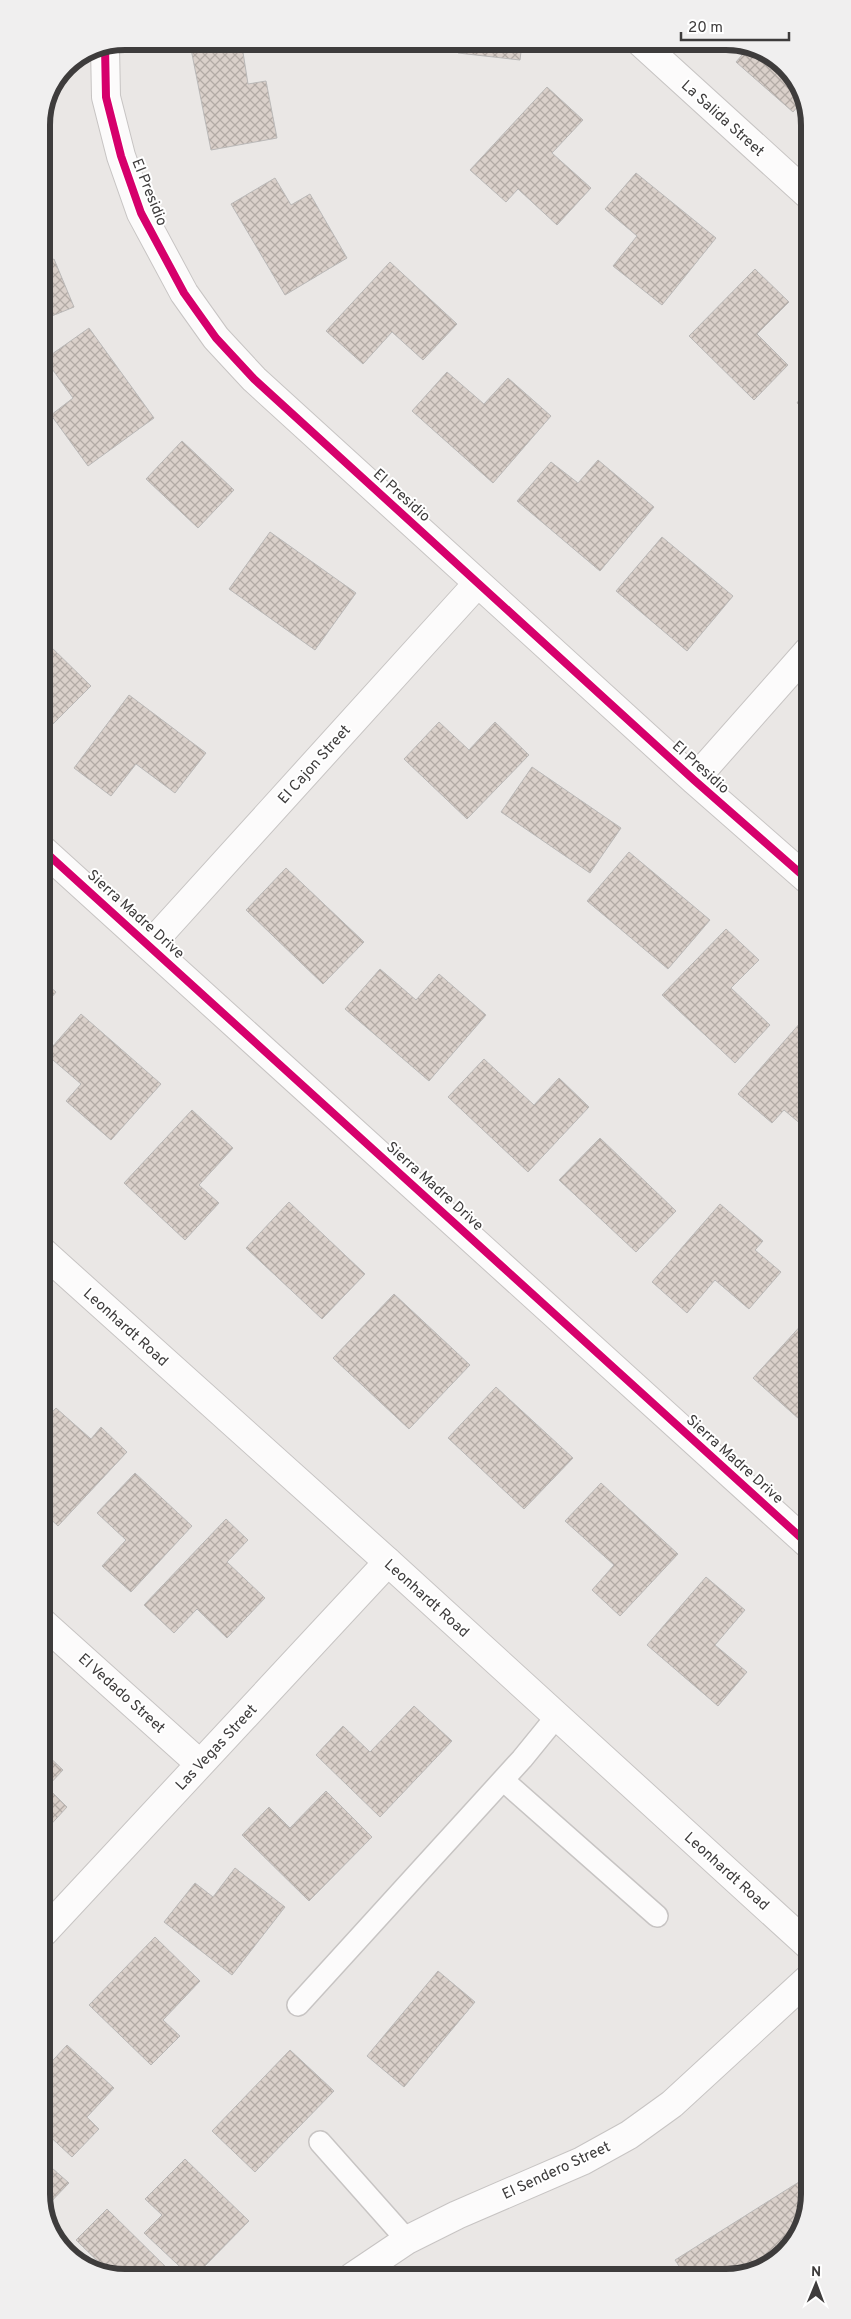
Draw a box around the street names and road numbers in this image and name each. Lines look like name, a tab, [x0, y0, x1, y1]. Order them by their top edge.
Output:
street label: La Salida Street	[676, 77, 768, 161]
street label: El Presidio	[127, 156, 171, 229]
street label: El Presidio	[368, 465, 434, 527]
street label: El Cajon Street	[275, 722, 356, 808]
street label: El Presidio	[667, 737, 733, 799]
street label: Sierra Madre Drive	[82, 866, 188, 964]
street label: Sierra Madre Drive	[381, 1138, 487, 1236]
street label: Leonhardt Road	[79, 1285, 171, 1371]
street label: Sierra Madre Drive	[681, 1411, 787, 1509]
street label: Leonhardt Road	[380, 1556, 472, 1642]
street label: El Vedado Street	[74, 1650, 168, 1738]
street label: Las Vegas Street	[172, 1701, 262, 1795]
street label: Leonhardt Road	[680, 1829, 772, 1915]
street label: El Sendero Street	[499, 2138, 614, 2205]

